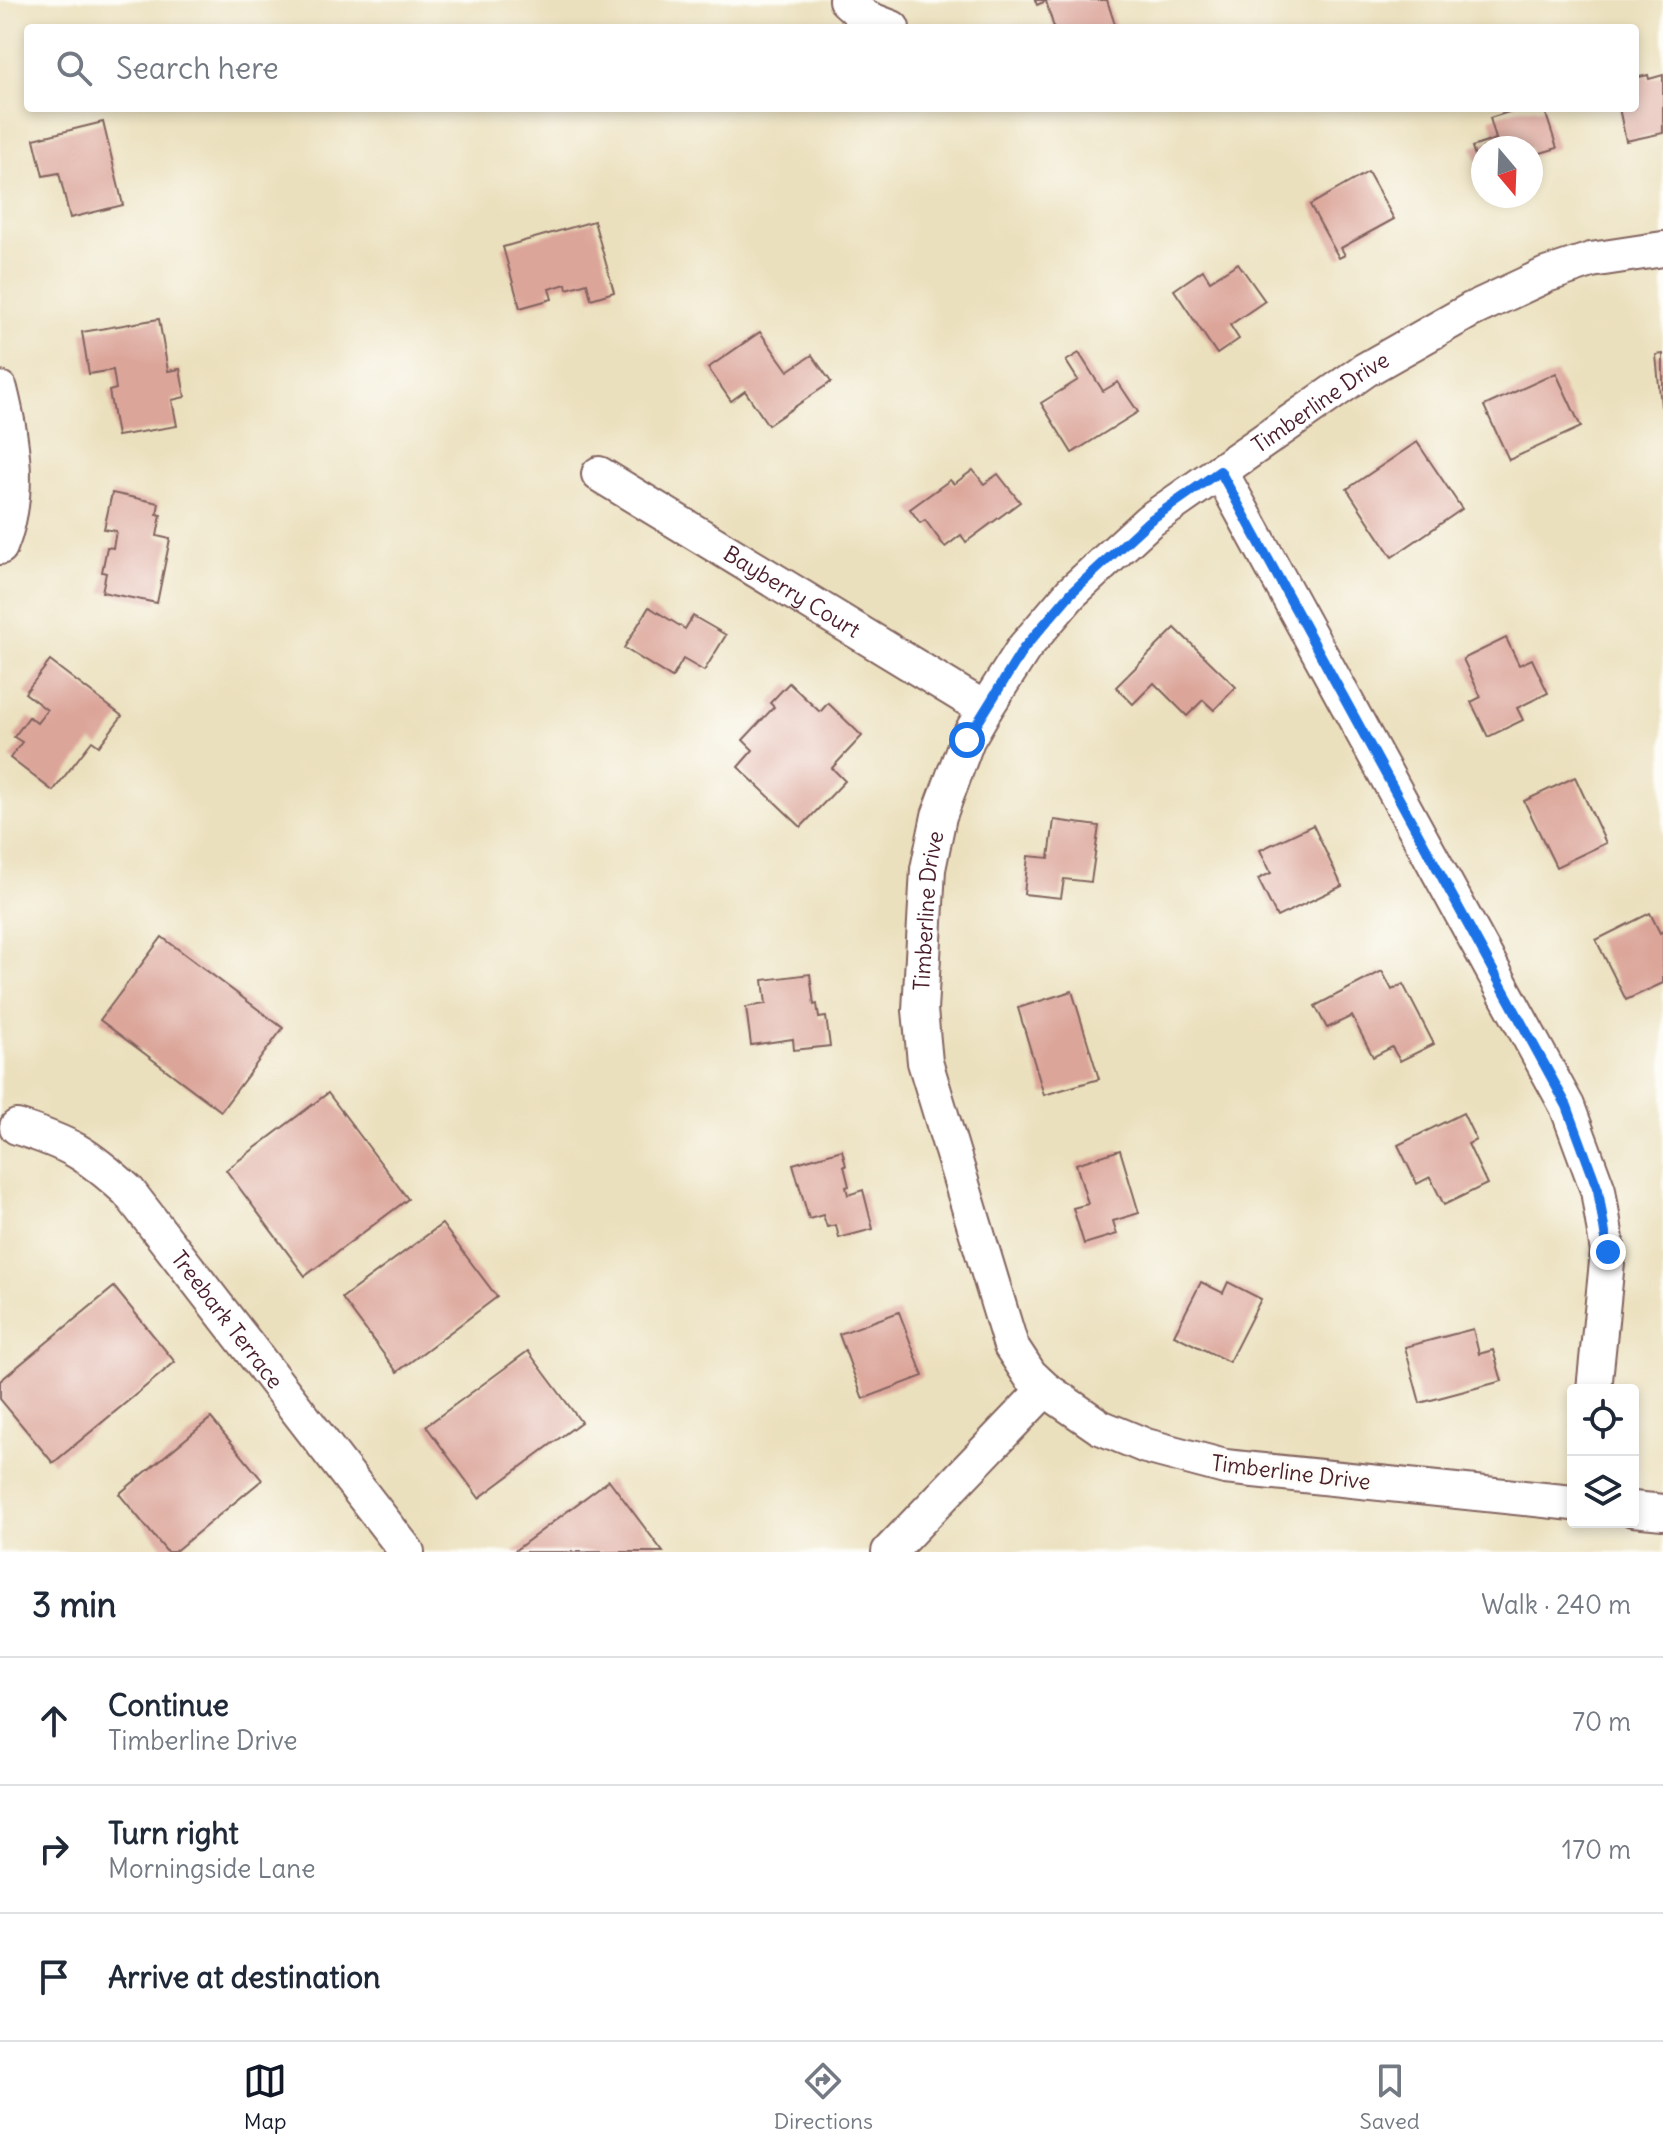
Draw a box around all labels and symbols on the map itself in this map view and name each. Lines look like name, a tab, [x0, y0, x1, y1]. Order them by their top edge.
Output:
north arrow	[1471, 136, 1543, 208]
street label: Timberline Drive	[1246, 345, 1394, 459]
street label: Bayberry Court	[719, 539, 866, 644]
route start	[949, 722, 985, 758]
street label: Timberline Drive	[907, 828, 950, 991]
route end	[1590, 1234, 1626, 1270]
street label: Treebark Terrace	[165, 1245, 289, 1394]
street label: Timberline Drive	[1210, 1448, 1372, 1496]

